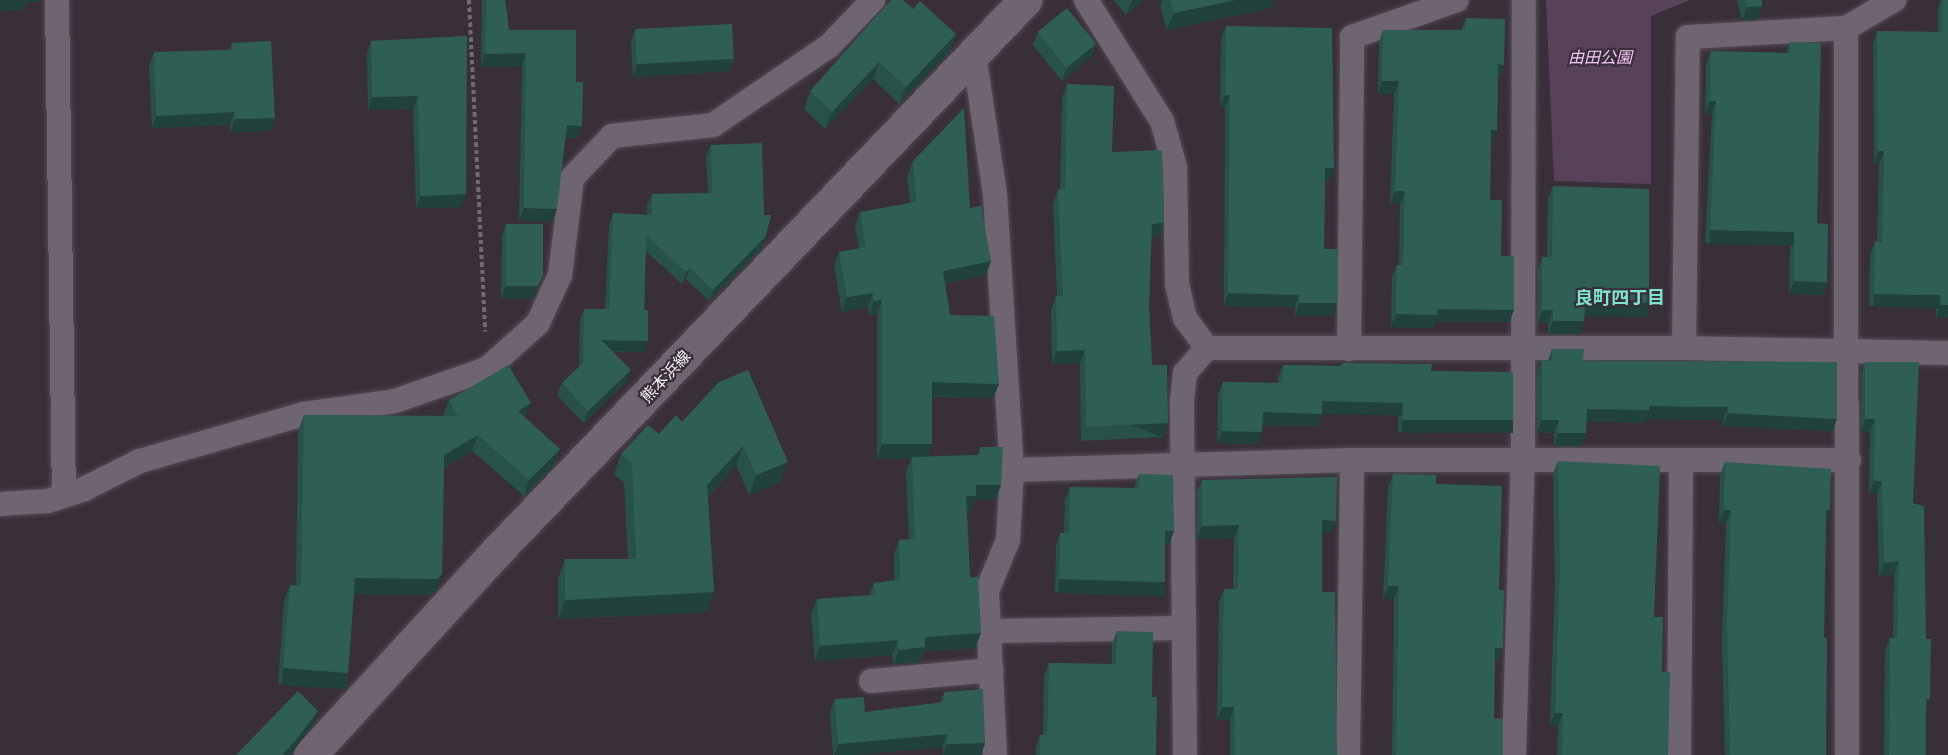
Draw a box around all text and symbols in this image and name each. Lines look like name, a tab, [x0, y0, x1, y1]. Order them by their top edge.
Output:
park label: 由田公園	[1568, 48, 1632, 68]
district label: 良町四丁目	[1575, 287, 1665, 309]
street label: 熊本浜線	[637, 347, 695, 407]

